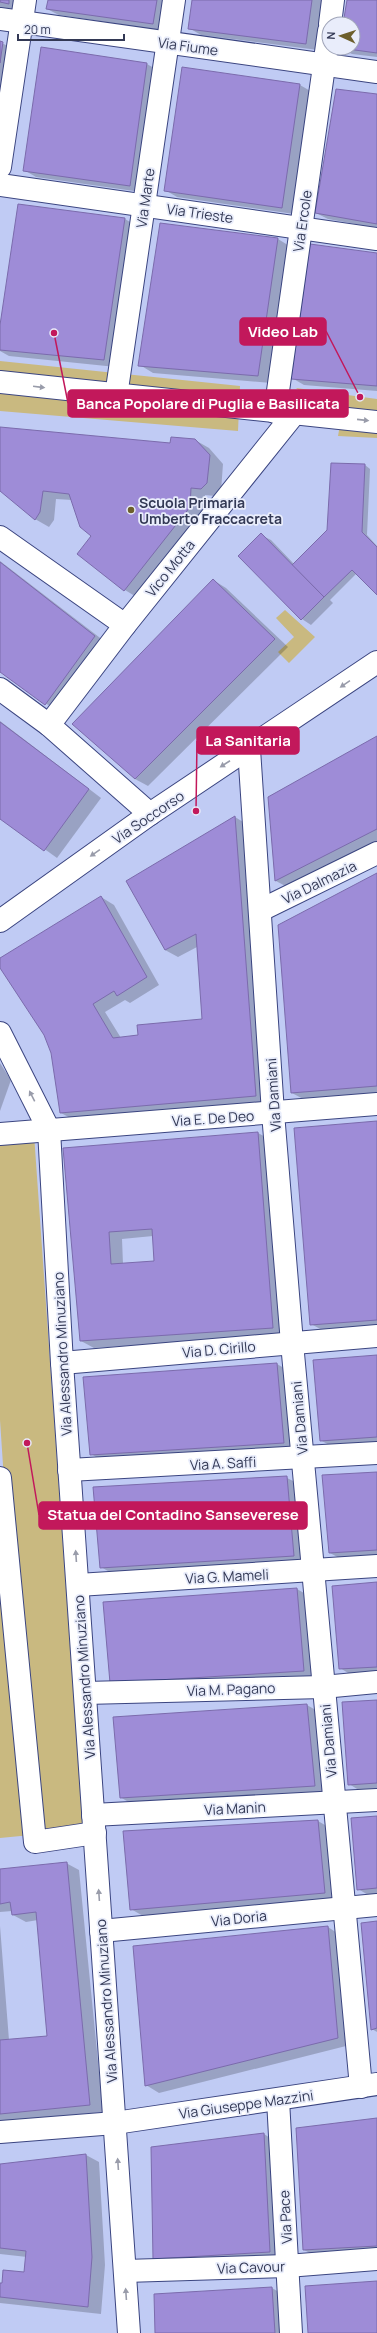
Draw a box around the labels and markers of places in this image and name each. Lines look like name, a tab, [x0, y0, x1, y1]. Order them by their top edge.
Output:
callout: Video Lab	[240, 318, 326, 345]
callout: Banca Popolare di Puglia e Basilicata	[68, 390, 348, 417]
place label: Scuola Primaria Umberto Fraccacreta	[139, 493, 282, 528]
marker: Scuola Primaria Umberto Fraccacreta	[126, 505, 136, 515]
callout: La Sanitaria	[197, 727, 299, 754]
callout: Statua del Contadino Sanseverese	[39, 1502, 307, 1529]

